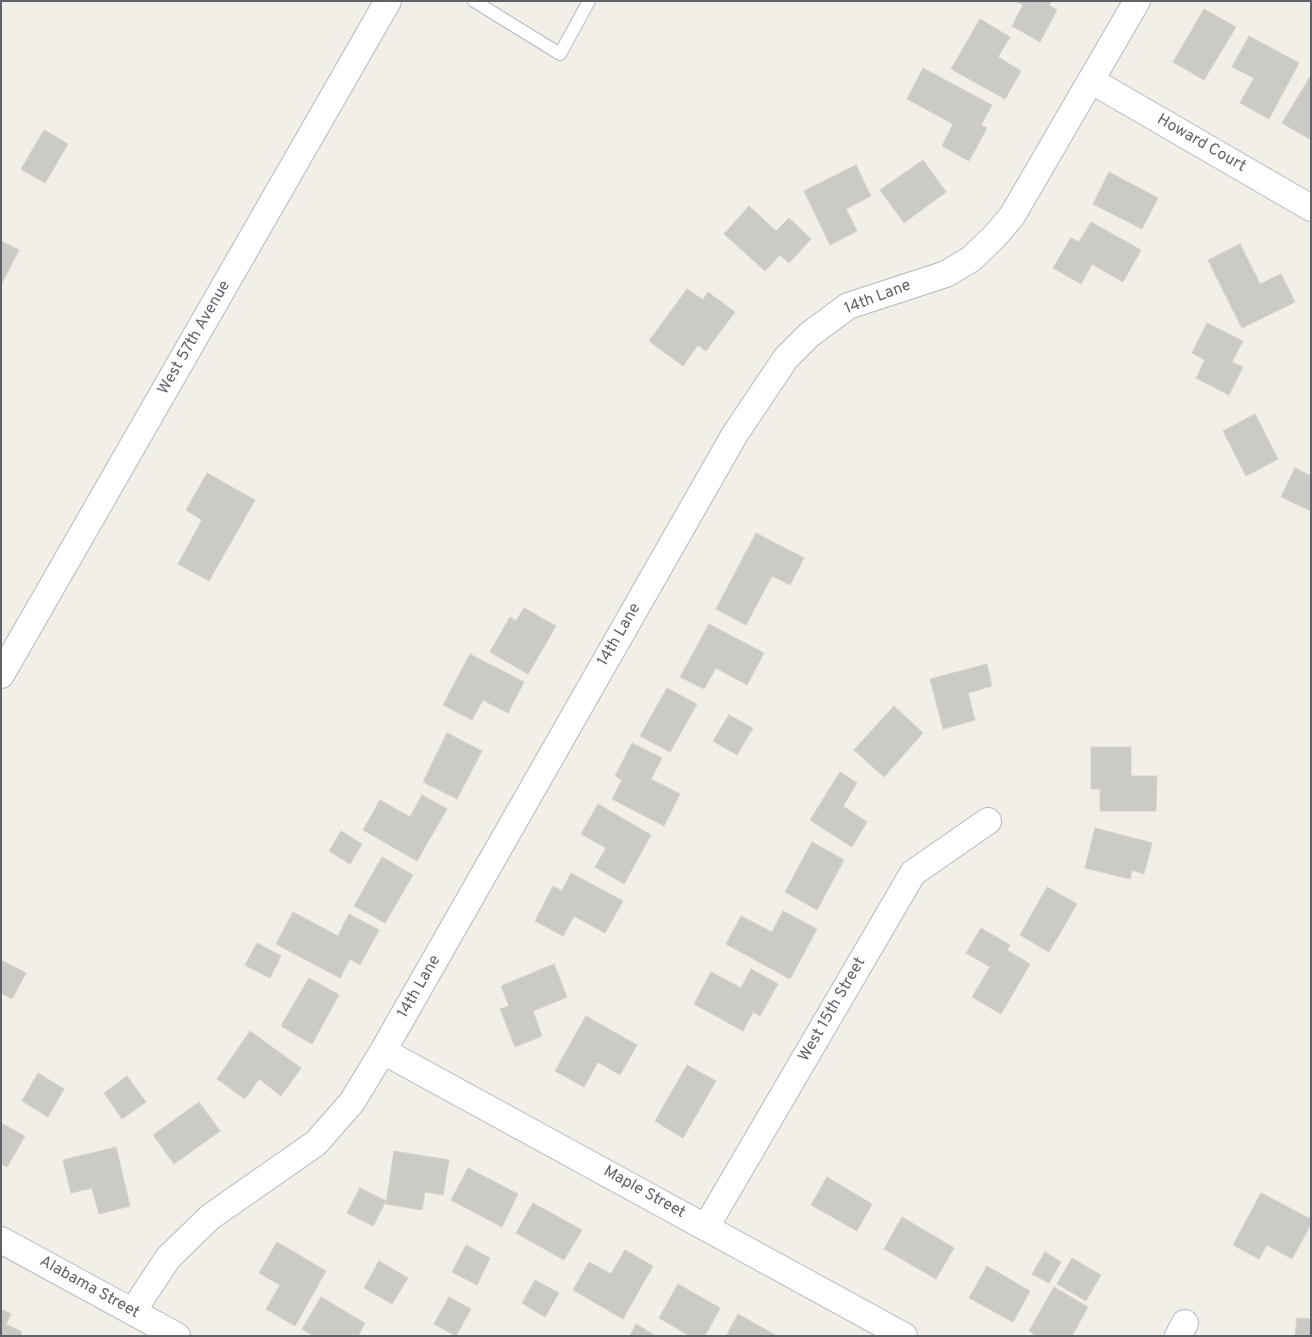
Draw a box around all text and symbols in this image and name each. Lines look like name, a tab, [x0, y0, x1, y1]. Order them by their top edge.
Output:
street label: Howard Court	[1153, 111, 1249, 177]
street label: 14th Lane	[842, 277, 914, 319]
street label: West 57th Avenue	[155, 278, 235, 398]
street label: 14th Lane	[594, 600, 646, 670]
street label: 14th Lane	[394, 952, 446, 1022]
street label: West 15th Street	[795, 954, 871, 1066]
street label: Maple Street	[600, 1163, 688, 1223]
street label: Alabama Street	[36, 1253, 142, 1323]

